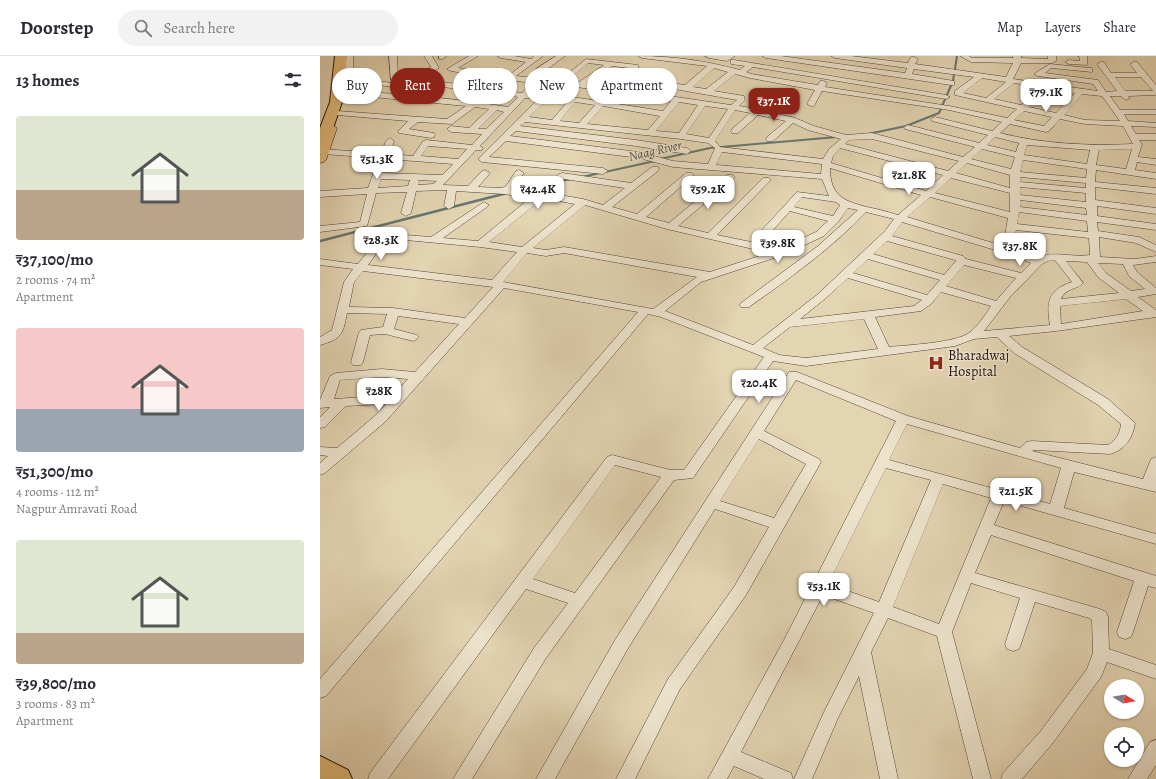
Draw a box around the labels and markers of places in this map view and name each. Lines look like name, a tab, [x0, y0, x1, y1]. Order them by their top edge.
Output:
pin: ₹79.1K	[1013, 79, 1079, 113]
pin: ₹37.1K	[741, 88, 807, 122]
pin: ₹51.3K	[344, 146, 410, 180]
pin: ₹21.8K	[876, 162, 942, 196]
pin: ₹42.4K	[505, 176, 571, 210]
pin: ₹59.2K	[675, 176, 741, 210]
pin: ₹28.3K	[348, 227, 414, 261]
pin: ₹39.8K	[745, 230, 811, 264]
pin: ₹37.8K	[987, 233, 1053, 267]
place label: Bharadwaj Hospital	[948, 346, 1009, 381]
hospital icon: Bharadwaj Hospital	[927, 354, 945, 372]
pin: ₹20.4K	[726, 370, 792, 404]
pin: ₹28K	[355, 378, 403, 412]
pin: ₹21.5K	[983, 478, 1049, 512]
pin: ₹53.1K	[791, 573, 857, 607]

